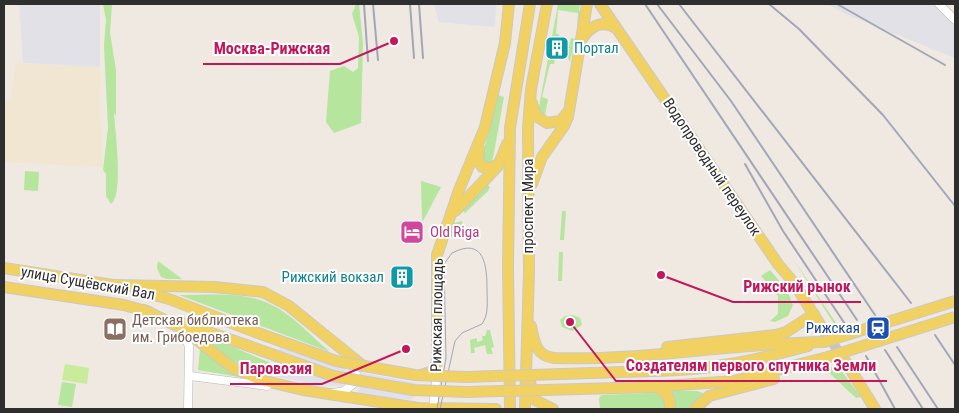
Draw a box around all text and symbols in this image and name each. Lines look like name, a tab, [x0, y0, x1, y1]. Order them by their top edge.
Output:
callout: Москва-Рижская	[203, 33, 340, 64]
building icon: Портал	[544, 35, 570, 61]
text: Москва-Рижская	[214, 39, 330, 58]
place label: Портал	[574, 39, 619, 57]
street label: Водопроводный переулок	[659, 95, 765, 239]
street label: проспект Мира	[519, 159, 537, 253]
hotel icon: Old Riga	[399, 219, 425, 245]
place label: Old Riga	[430, 223, 479, 241]
street label: Рижская площадь	[427, 258, 447, 372]
street label: улица Сущёвский Вал	[20, 262, 156, 304]
building icon: Рижский вокзал	[389, 264, 415, 290]
place label: Рижский вокзал	[282, 268, 384, 286]
callout: Рижский рынок	[733, 271, 861, 302]
text: Рижский рынок	[743, 277, 851, 296]
place label: Детская библиотека им. Грибоедова	[132, 311, 259, 346]
station icon: Рижская	[865, 315, 891, 341]
library icon: Детская библиотека им. Грибоедова	[102, 316, 128, 342]
place label: Рижская	[806, 319, 860, 337]
callout: Создателям первого спутника Земли	[616, 350, 887, 381]
callout: Паровозия	[230, 353, 322, 384]
text: Создателям первого спутника Земли	[626, 356, 876, 375]
text: Паровозия	[240, 359, 312, 378]

